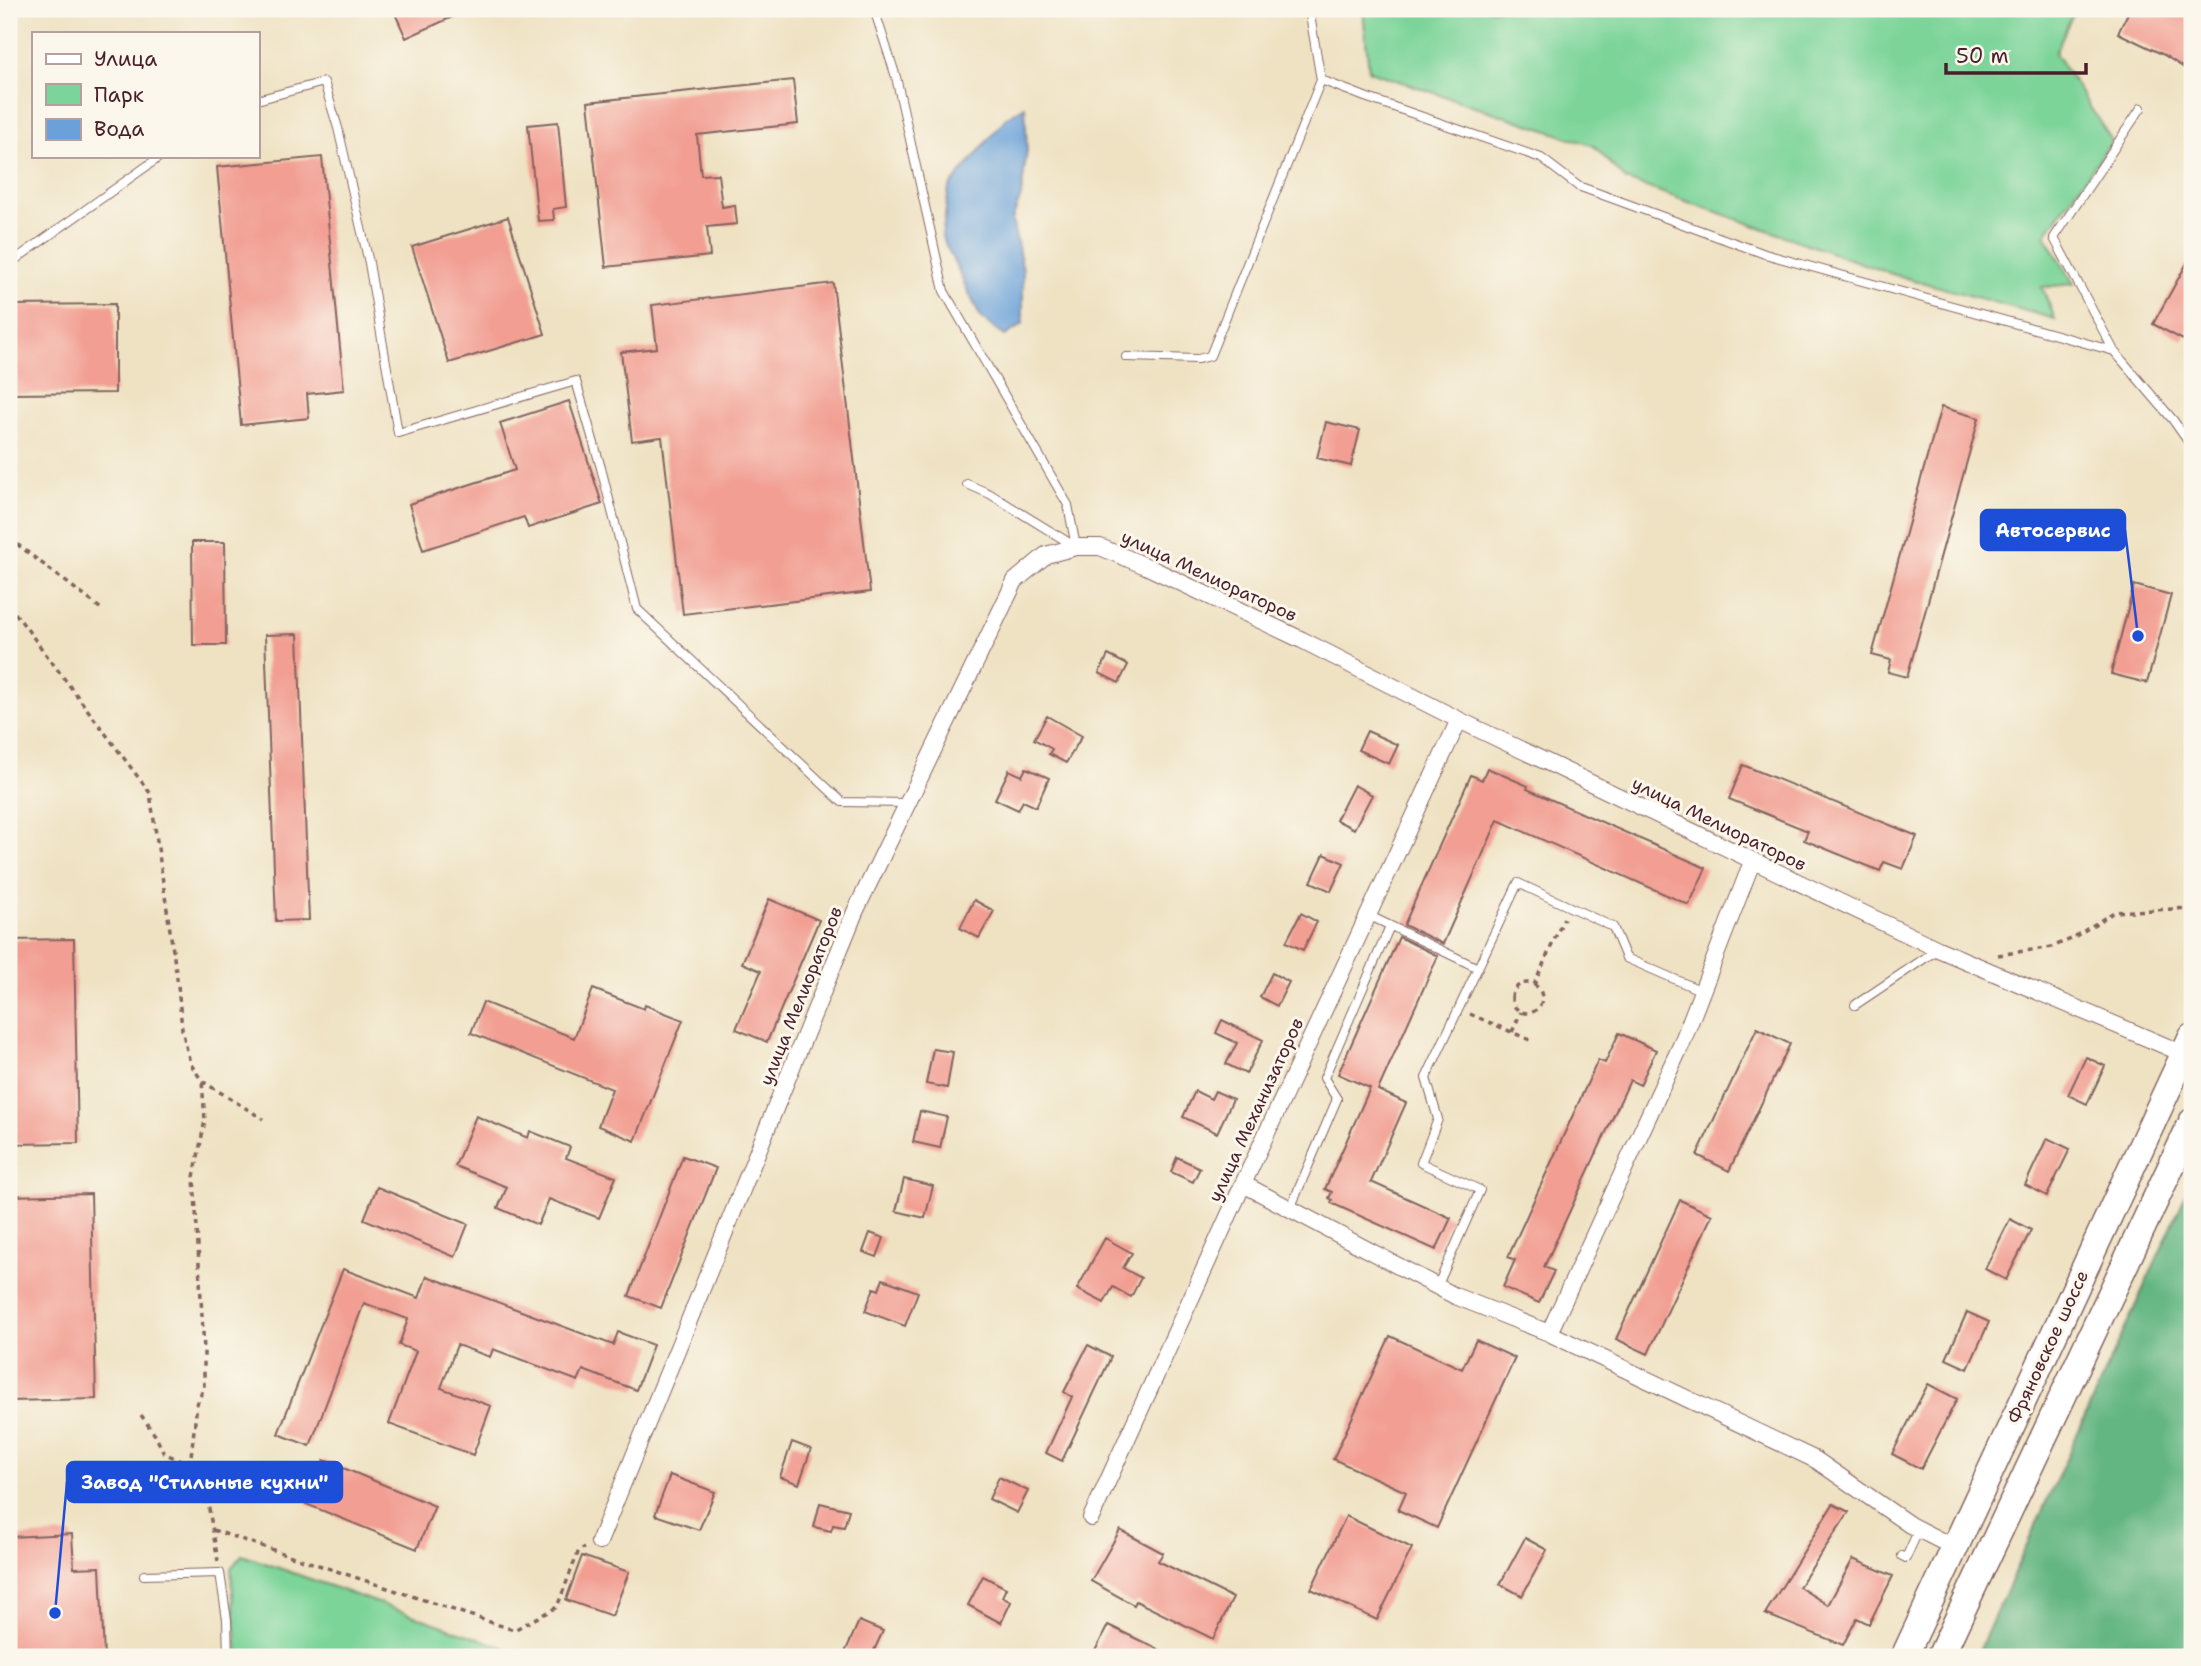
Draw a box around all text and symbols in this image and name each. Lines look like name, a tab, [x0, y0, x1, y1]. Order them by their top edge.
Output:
legend	[32, 32, 259, 158]
scale bar	[1946, 32, 2086, 76]
text: 50 m	[1956, 42, 2009, 70]
text: Улица	[94, 45, 157, 73]
text: Парк	[94, 81, 144, 109]
text: Вода	[94, 115, 144, 143]
callout: Автосервис	[1981, 510, 2125, 550]
text: Автосервис	[1995, 518, 2111, 543]
street label: улица Мелиораторов	[1117, 525, 1301, 627]
street label: улица Мелиораторов	[1628, 771, 1810, 877]
street label: улица Мелиораторов	[754, 903, 848, 1089]
street label: улица Механизаторов	[1203, 1014, 1309, 1206]
street label: Фряновское шоссе	[2002, 1266, 2094, 1428]
callout: Завод "Стильные кухни"	[67, 1462, 342, 1502]
text: Завод "Стильные кухни"	[82, 1470, 328, 1495]

